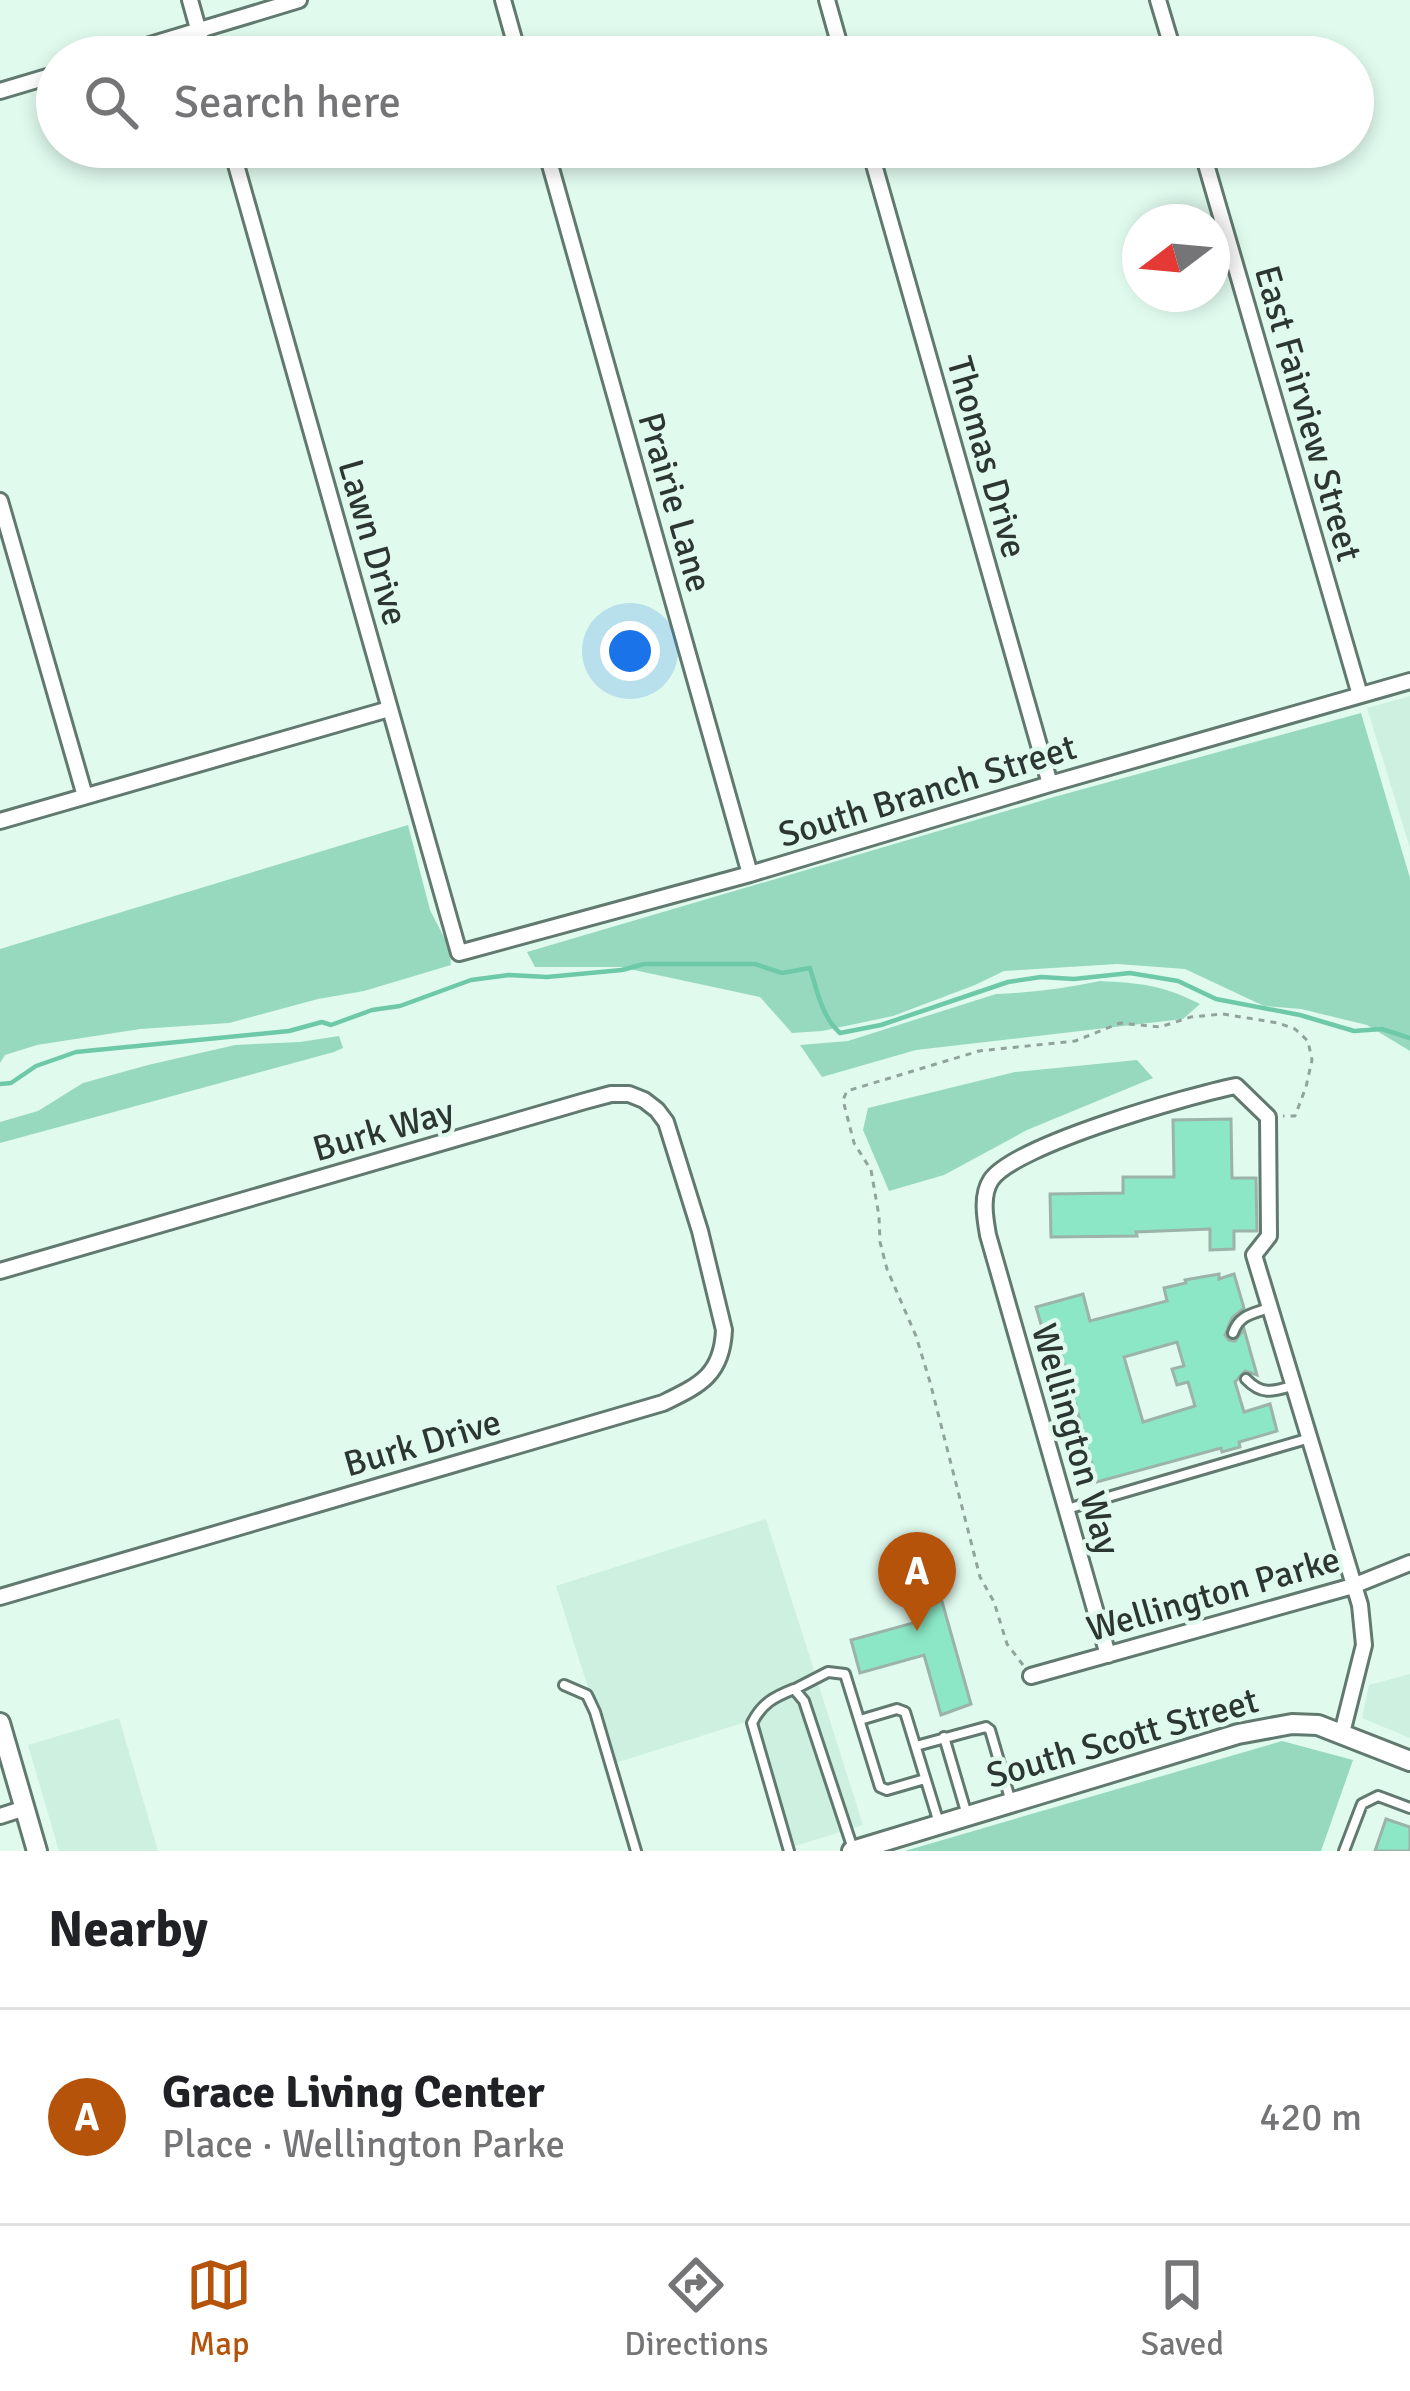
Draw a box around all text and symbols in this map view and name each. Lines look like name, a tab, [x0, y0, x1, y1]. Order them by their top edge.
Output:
search box	[36, 36, 1374, 168]
icon: search	[78, 69, 144, 135]
text: Search here	[174, 75, 401, 130]
north arrow	[1122, 204, 1230, 312]
street label: East Fairview Street	[1244, 260, 1371, 566]
street label: Thomas Drive	[936, 352, 1037, 563]
street label: Prairie Lane	[627, 407, 722, 597]
street label: Lawn Drive	[327, 454, 418, 631]
your location	[600, 621, 660, 681]
street label: South Branch Street	[773, 725, 1082, 858]
street label: Burk Way	[308, 1089, 459, 1172]
street label: Wellington Way	[1021, 1319, 1130, 1560]
street label: Burk Drive	[339, 1400, 506, 1487]
pin: A	[878, 1532, 956, 1631]
street label: Wellington Parke	[1082, 1537, 1345, 1652]
street label: South Scott Street	[981, 1678, 1263, 1799]
text: Nearby	[48, 1898, 208, 1961]
text: Grace Living Center	[162, 2065, 545, 2120]
text: A	[75, 2093, 99, 2141]
text: 420 m	[1259, 2093, 1362, 2141]
text: Place · Wellington Parke	[162, 2120, 565, 2168]
tab: Map	[186, 2252, 252, 2365]
tab: Directions	[624, 2252, 769, 2365]
tab: Saved	[1141, 2252, 1224, 2365]

